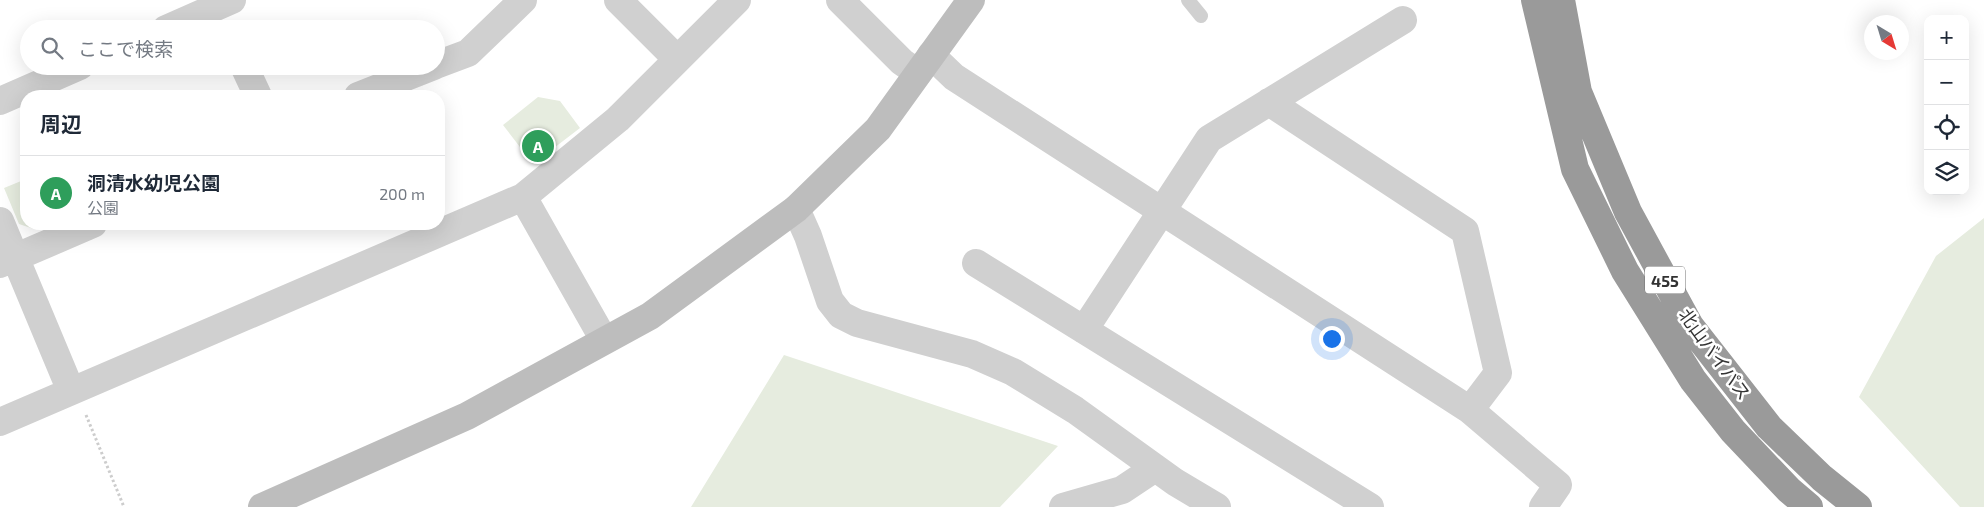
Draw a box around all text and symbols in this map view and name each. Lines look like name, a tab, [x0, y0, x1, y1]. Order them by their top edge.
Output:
north arrow	[1864, 15, 1909, 60]
map controls	[1924, 15, 1969, 195]
button: +	[1924, 15, 1969, 60]
search box	[20, 20, 445, 75]
icon: search	[38, 34, 66, 62]
text: ここで検索	[78, 37, 173, 60]
button: −	[1924, 60, 1969, 105]
button: locate	[1924, 105, 1969, 150]
text: 周辺	[40, 111, 82, 136]
pin: A	[522, 127, 554, 165]
button: layers	[1924, 150, 1969, 195]
text: 洞清水幼児公園	[87, 171, 220, 194]
text: A	[51, 184, 61, 203]
text: 200 m	[379, 184, 425, 203]
text: 公園	[87, 198, 119, 217]
road number: 455	[1645, 266, 1685, 294]
street label: 北山バイパス	[1674, 304, 1756, 404]
your location	[1319, 326, 1345, 352]

